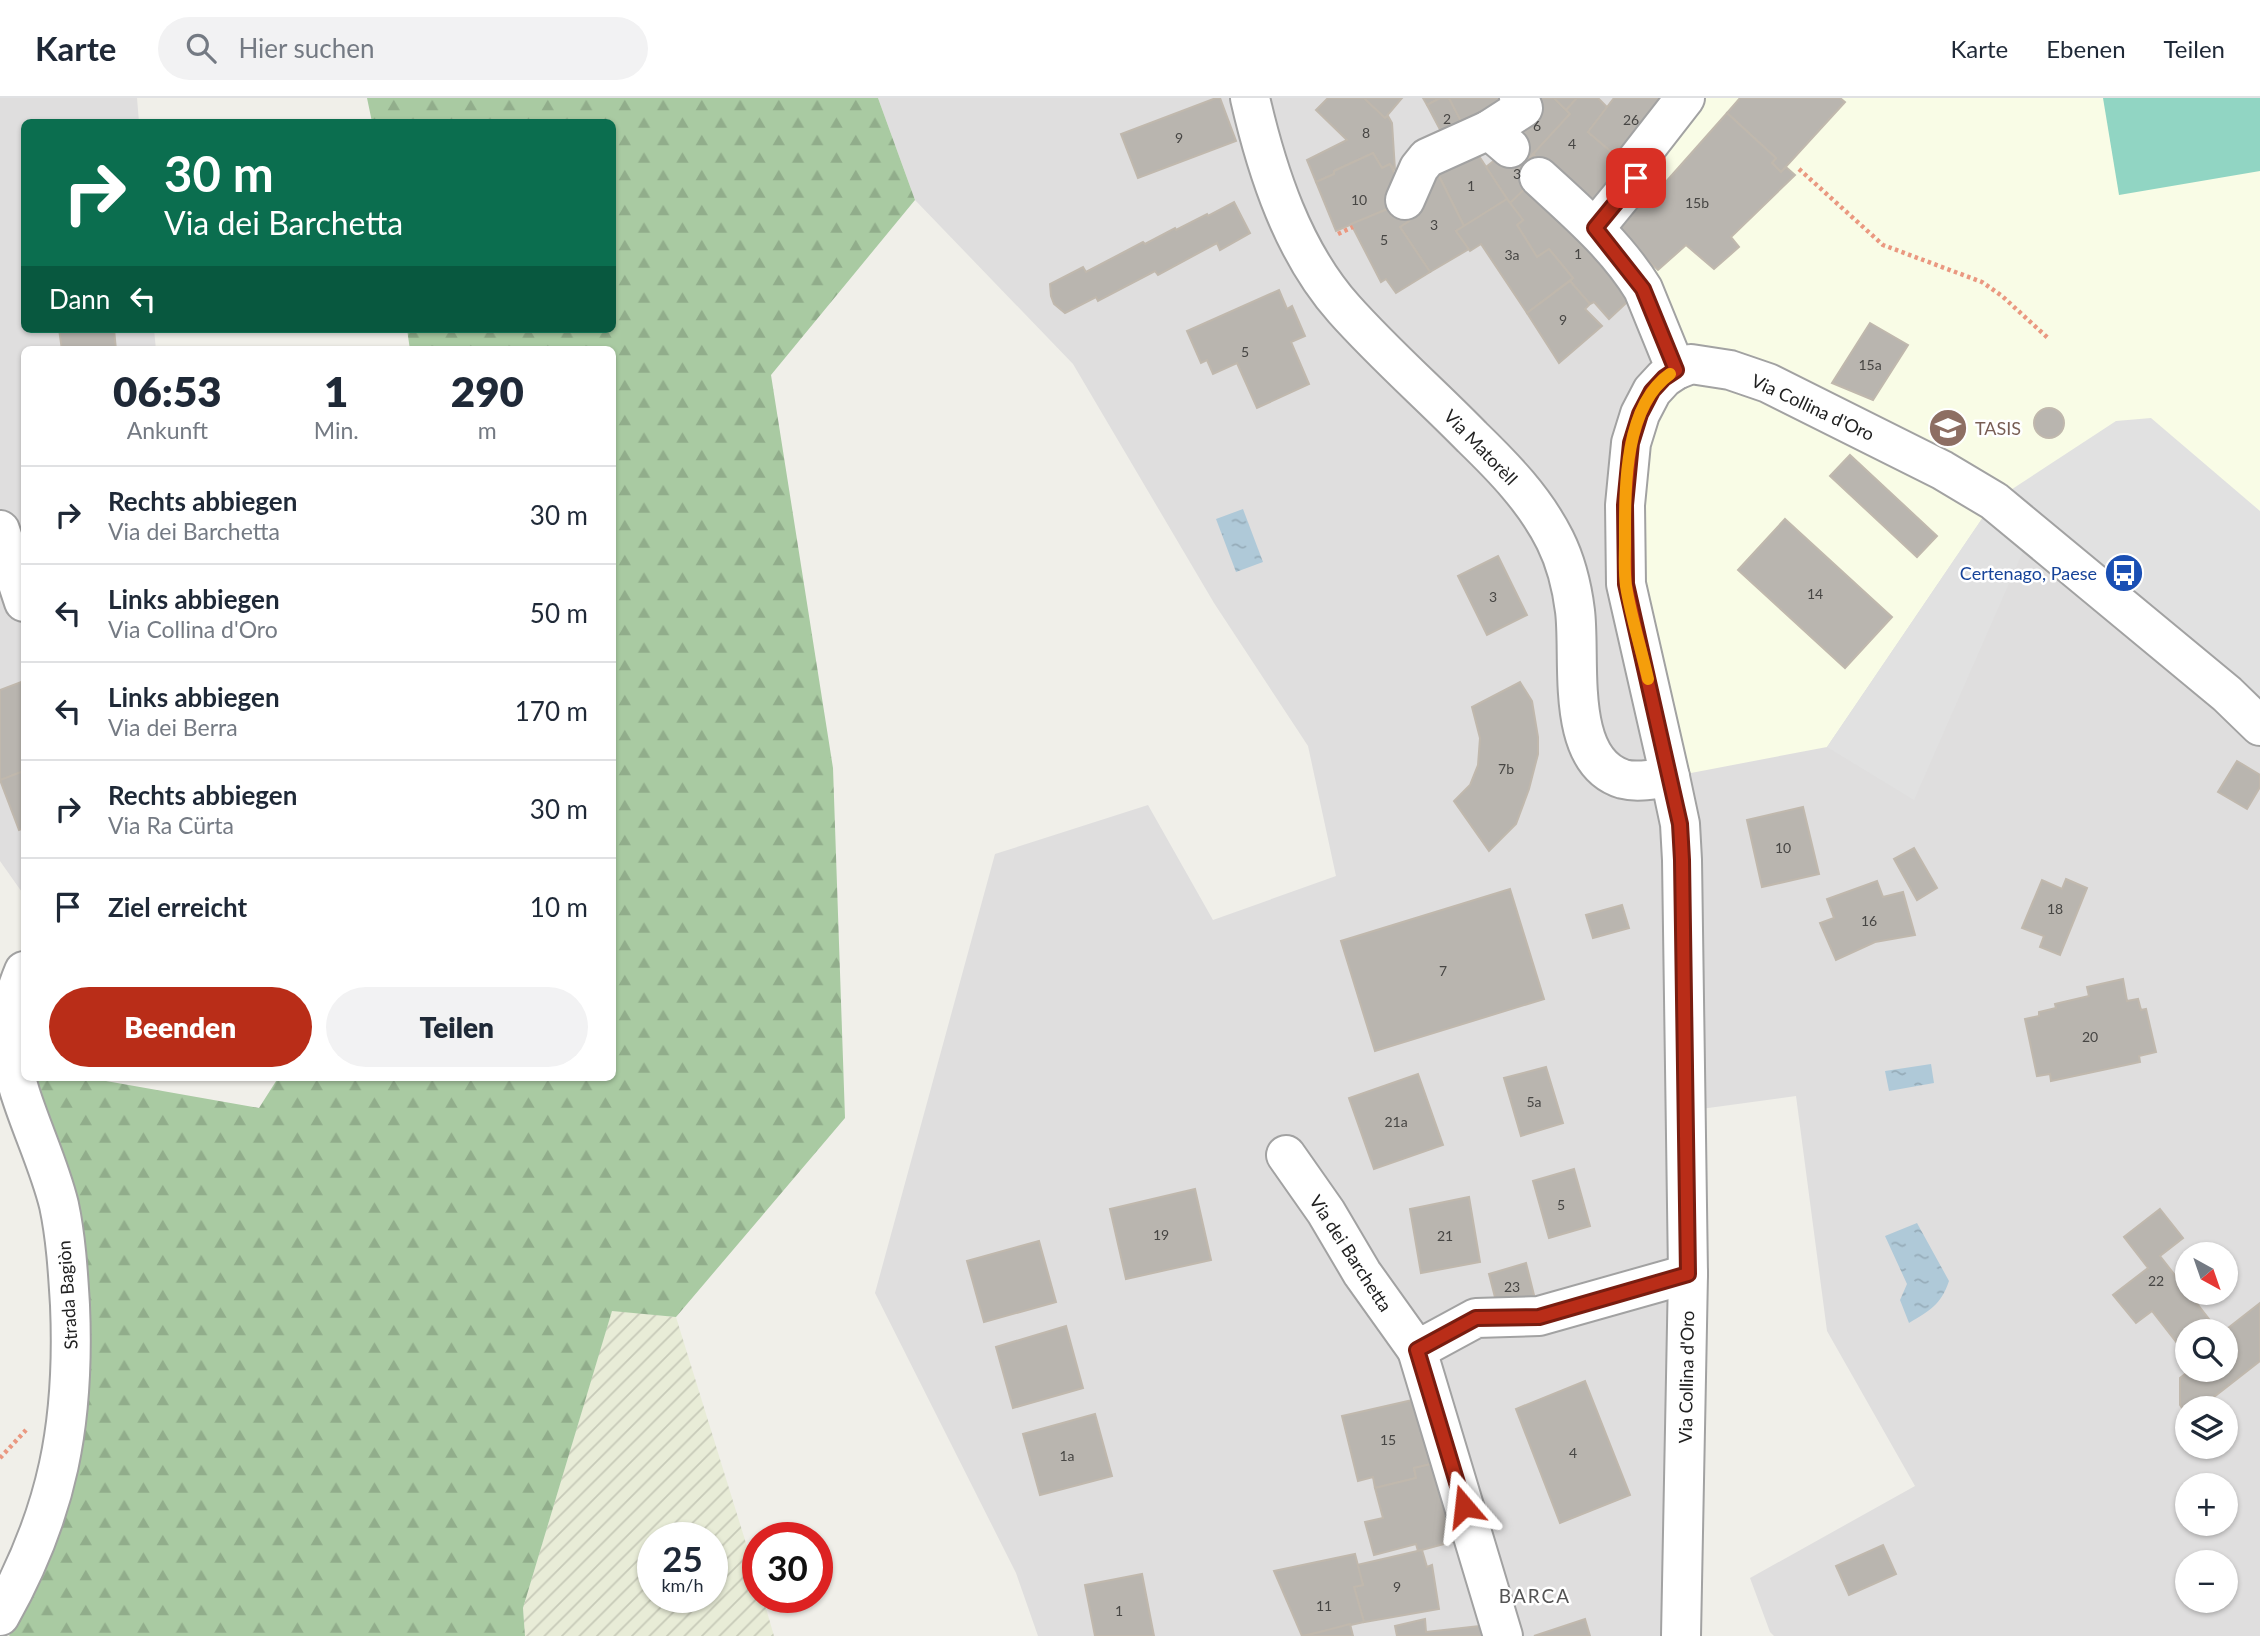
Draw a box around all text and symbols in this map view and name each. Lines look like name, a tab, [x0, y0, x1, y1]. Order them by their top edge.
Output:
search box	[158, 17, 648, 80]
text: Karte	[35, 28, 116, 68]
icon: search	[182, 29, 220, 67]
text: Hier suchen	[238, 32, 375, 64]
text: Karte	[1951, 34, 2008, 63]
text: Ebenen	[2046, 34, 2126, 63]
text: Teilen	[2164, 34, 2225, 63]
house number: 2	[1443, 110, 1451, 127]
house number: 26	[1623, 111, 1639, 128]
house number: 6	[1533, 117, 1541, 134]
house number: 8	[1362, 124, 1370, 141]
house number: 9	[1175, 129, 1183, 146]
house number: 4	[1568, 135, 1576, 152]
text: 30 m	[164, 144, 274, 202]
icon: right	[49, 147, 140, 238]
pin	[1606, 148, 1666, 208]
icon: arrive	[1617, 159, 1655, 197]
house number: 3	[1513, 165, 1521, 182]
house number: 1	[1467, 177, 1475, 194]
house number: 10	[1351, 191, 1367, 208]
house number: 15b	[1685, 194, 1709, 211]
text: Via dei Barchetta	[164, 203, 403, 242]
house number: 3	[1430, 216, 1438, 233]
house number: 5	[1380, 231, 1388, 248]
house number: 1	[1574, 245, 1582, 262]
house number: 3a	[1504, 246, 1520, 263]
icon: left	[124, 280, 162, 318]
text: Dann	[49, 283, 110, 315]
house number: 9	[1559, 311, 1567, 328]
house number: 5	[1241, 343, 1249, 360]
house number: 15a	[1858, 356, 1882, 373]
text: 06:53	[113, 366, 222, 416]
text: 1	[324, 366, 348, 416]
text: 290	[451, 366, 524, 416]
street label: Via Collina d'Oro	[1748, 369, 1878, 445]
street label: Via Matorèll	[1440, 405, 1522, 489]
school or university icon: TASIS	[1927, 407, 1969, 449]
text: Ankunft	[127, 416, 208, 444]
text: Min.	[314, 416, 359, 444]
text: m	[478, 416, 497, 444]
place label: TASIS	[1975, 417, 2021, 439]
text: Rechts abbiegen	[108, 485, 297, 517]
icon: right	[49, 496, 87, 534]
text: 30 m	[530, 499, 588, 531]
text: Via dei Barchetta	[108, 517, 280, 545]
bus stop icon: Certenago, Paese	[2103, 552, 2145, 594]
place label: Certenago, Paese	[1960, 562, 2097, 584]
text: Links abbiegen	[108, 583, 280, 615]
house number: 14	[1807, 585, 1823, 602]
house number: 3	[1489, 588, 1497, 605]
icon: left	[49, 594, 87, 632]
text: 50 m	[530, 597, 588, 629]
text: Via Collina d'Oro	[108, 615, 278, 643]
text: Links abbiegen	[108, 681, 280, 713]
icon: left	[49, 692, 87, 730]
text: 170 m	[515, 695, 588, 727]
text: Via dei Berra	[108, 713, 238, 741]
house number: 7b	[1498, 760, 1514, 777]
text: Rechts abbiegen	[108, 779, 297, 811]
icon: right	[49, 790, 87, 828]
text: 30 m	[530, 793, 588, 825]
text: Via Ra Cürta	[108, 811, 234, 839]
house number: 10	[1775, 839, 1791, 856]
icon: arrive	[49, 888, 87, 926]
text: Ziel erreicht	[108, 891, 247, 923]
text: 10 m	[530, 891, 588, 923]
house number: 18	[2047, 900, 2063, 917]
house number: 16	[1861, 912, 1877, 929]
house number: 7	[1439, 962, 1447, 979]
button: Beenden	[49, 987, 312, 1067]
button: Teilen	[326, 987, 588, 1067]
house number: 20	[2082, 1028, 2098, 1045]
house number: 5a	[1526, 1093, 1542, 1110]
house number: 21a	[1384, 1113, 1408, 1130]
street label: Via dei Barchetta	[1305, 1191, 1397, 1315]
house number: 5	[1557, 1196, 1565, 1213]
house number: 19	[1153, 1226, 1169, 1243]
house number: 21	[1437, 1227, 1453, 1244]
street label: Strada Bagiòn	[52, 1240, 82, 1350]
north arrow	[2175, 1242, 2238, 1306]
map controls	[2175, 1242, 2238, 1613]
house number: 22	[2148, 1272, 2164, 1289]
house number: 23	[1504, 1278, 1520, 1295]
street label: Via Collina d'Oro	[1674, 1310, 1698, 1444]
button: search	[2175, 1319, 2238, 1382]
button: layers	[2175, 1396, 2238, 1459]
house number: 15	[1380, 1431, 1396, 1448]
house number: 4	[1569, 1444, 1577, 1461]
house number: 1a	[1059, 1447, 1075, 1464]
position arrow	[1427, 1469, 1501, 1543]
button: +	[2175, 1473, 2238, 1536]
speed limit sign: 30	[742, 1522, 833, 1613]
text: 25	[662, 1537, 703, 1579]
button: −	[2175, 1550, 2238, 1613]
text: km/h	[661, 1574, 704, 1596]
house number: 9	[1393, 1578, 1401, 1595]
district label: BARCA	[1499, 1584, 1571, 1607]
house number: 11	[1316, 1597, 1332, 1614]
house number: 1	[1115, 1602, 1123, 1619]

